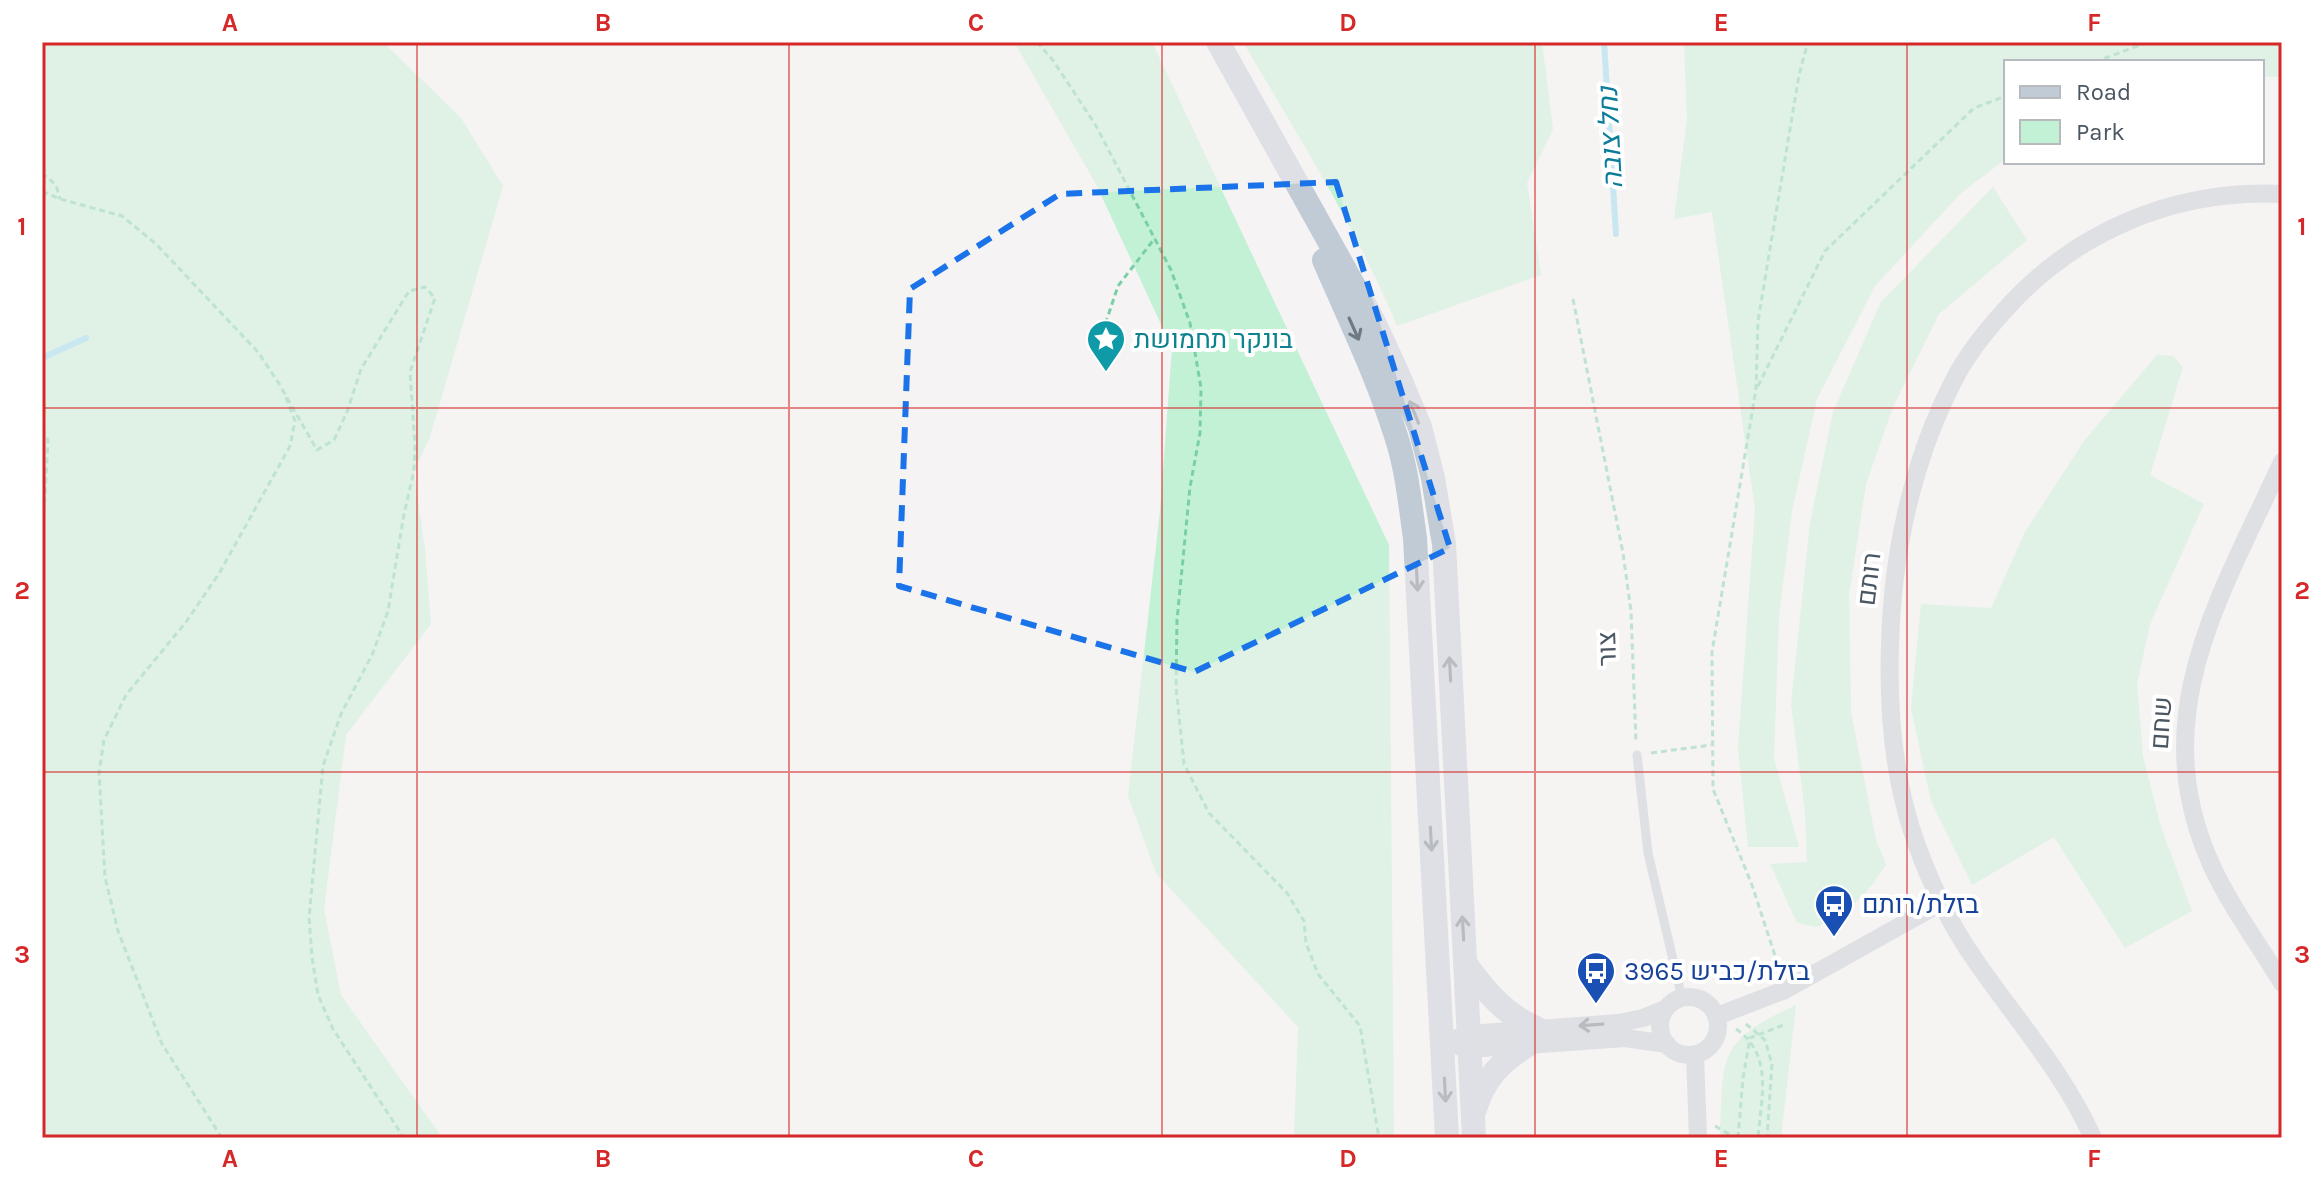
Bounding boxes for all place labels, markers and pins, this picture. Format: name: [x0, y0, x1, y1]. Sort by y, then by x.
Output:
place icon: בונקר תחמושת: [1085, 318, 1127, 373]
place label: בונקר תחמושת: [1134, 324, 1293, 355]
bus stop icon: בזלת/רותם: [1813, 883, 1855, 938]
place label: בזלת/רותם: [1862, 889, 1979, 920]
bus stop icon: בזלת/כביש 3965: [1575, 950, 1617, 1005]
place label: בזלת/כביש 3965: [1624, 956, 1810, 987]

